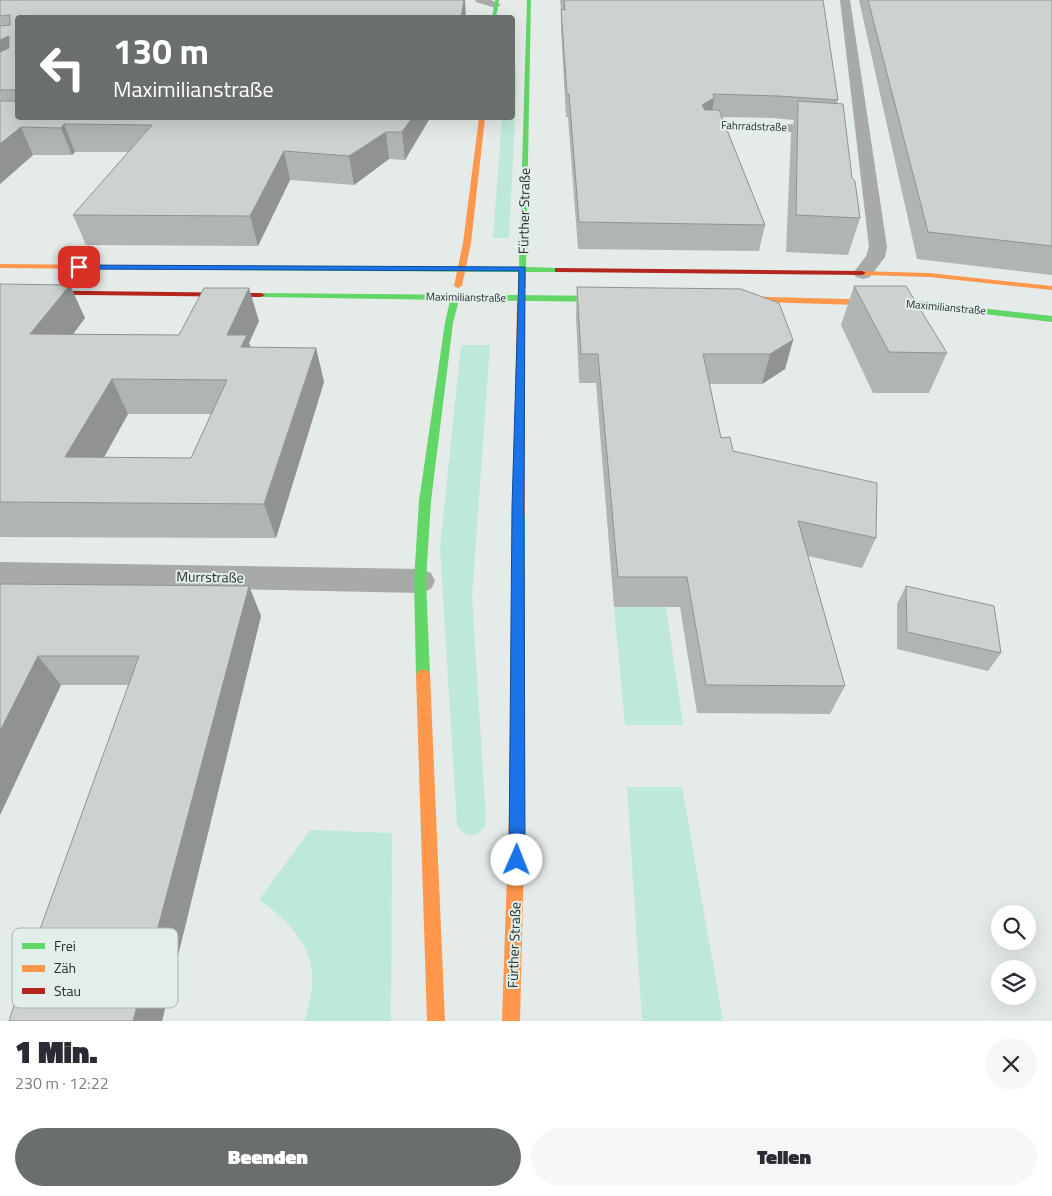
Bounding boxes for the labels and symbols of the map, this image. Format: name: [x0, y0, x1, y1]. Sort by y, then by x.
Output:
street label: Fahrradstraße: [721, 117, 788, 135]
street label: Fürther Straße: [512, 168, 535, 254]
pin: [58, 246, 100, 288]
street label: Maximilianstraße: [426, 288, 507, 306]
street label: Maximilianstraße: [905, 296, 987, 319]
street label: Murrstraße: [176, 565, 244, 588]
position arrow: [490, 833, 542, 885]
street label: Fürther Straße: [502, 902, 525, 988]
legend: [12, 928, 178, 1008]
text: Frei: [54, 935, 76, 956]
text: Zäh: [54, 957, 76, 978]
text: Stau: [54, 980, 81, 1001]

